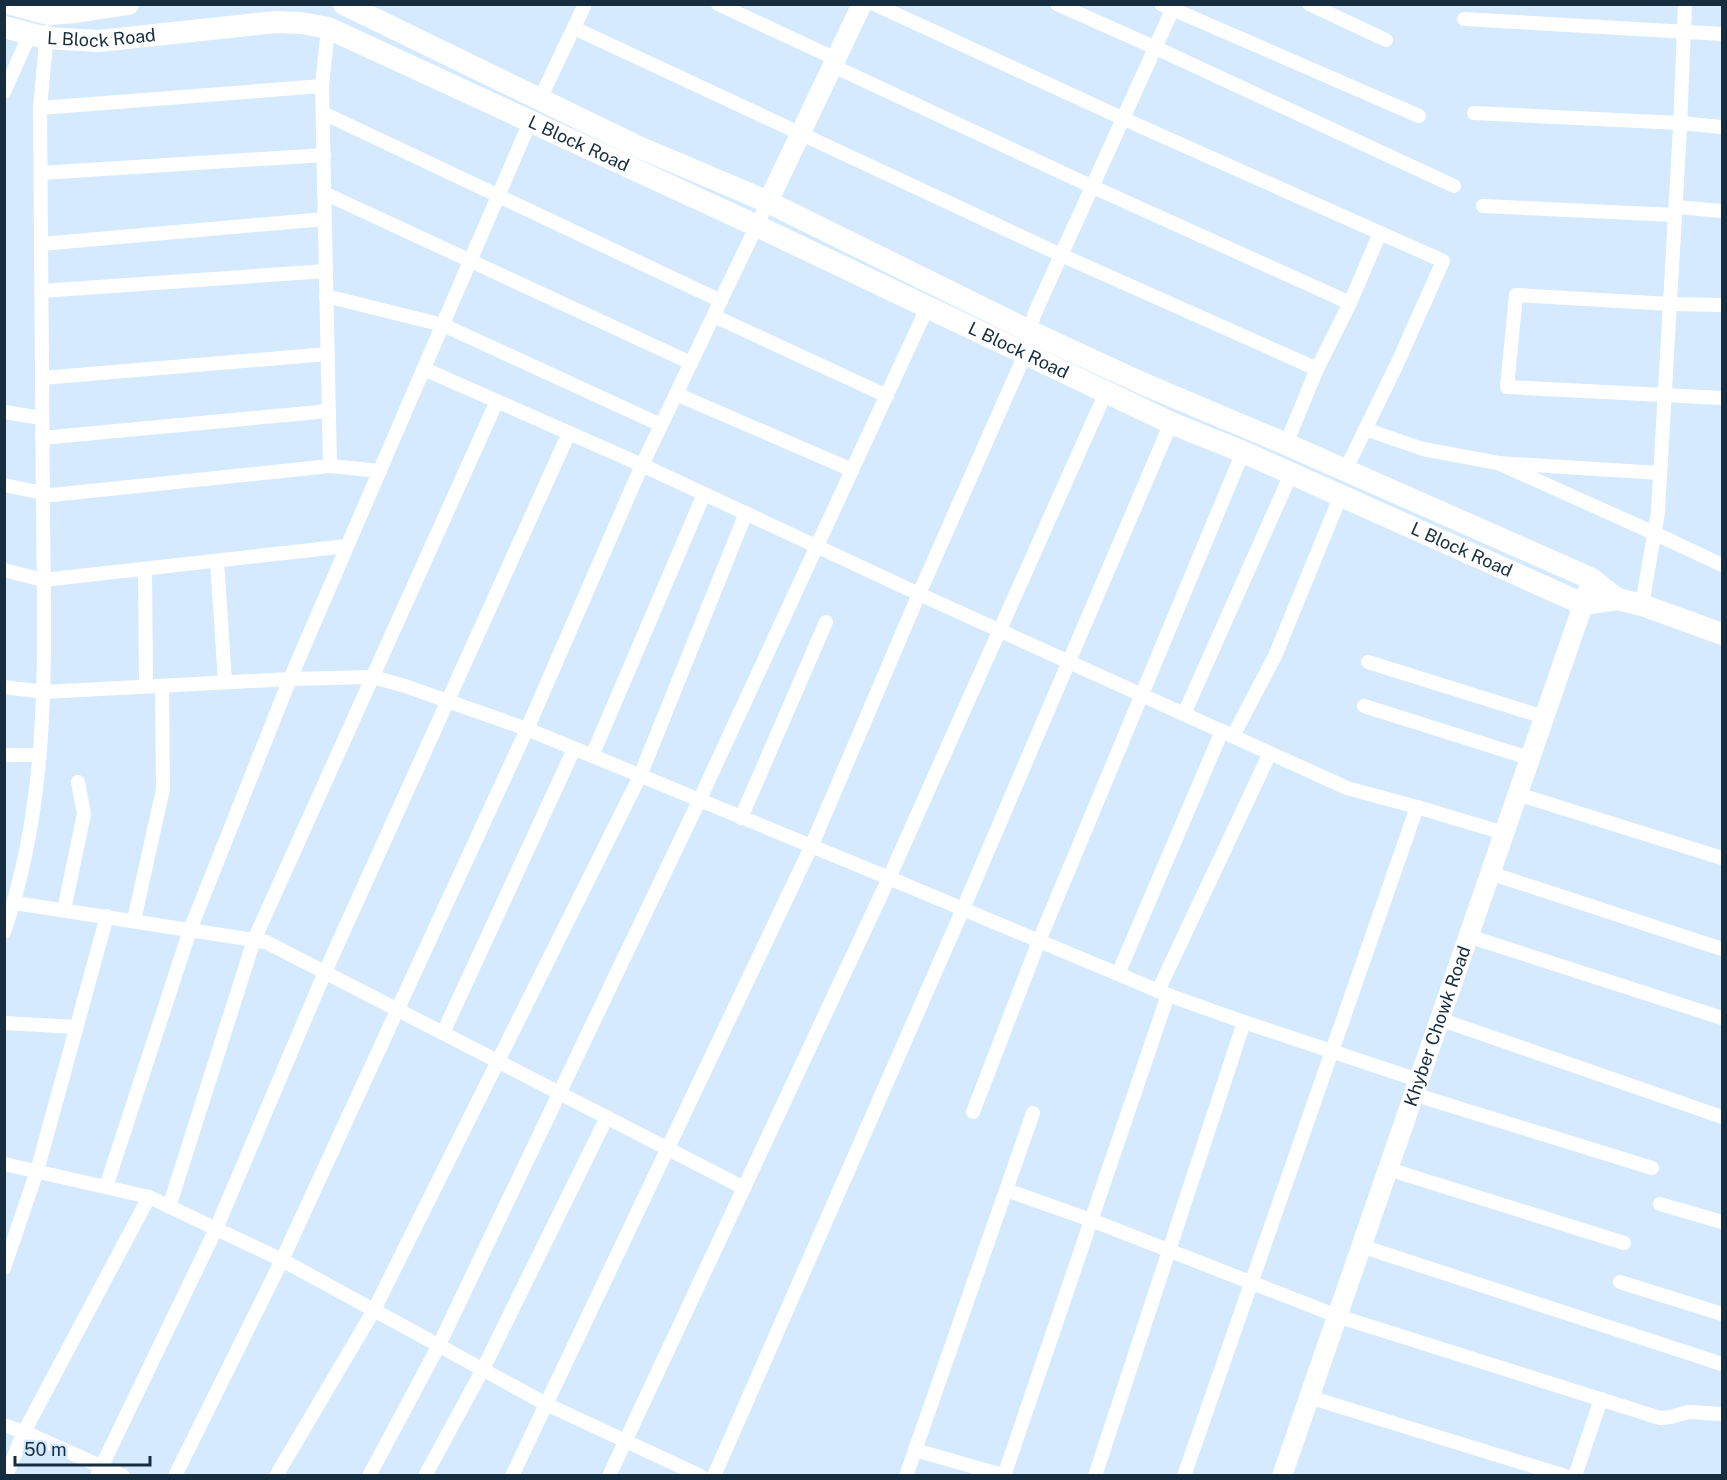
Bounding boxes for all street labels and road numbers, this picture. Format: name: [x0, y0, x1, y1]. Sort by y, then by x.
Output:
street label: L Block Road: [47, 24, 157, 51]
street label: L Block Road: [525, 111, 633, 176]
street label: L Block Road: [965, 317, 1072, 383]
street label: L Block Road: [1408, 517, 1516, 581]
street label: Khyber Chowk Road: [1400, 943, 1474, 1109]

